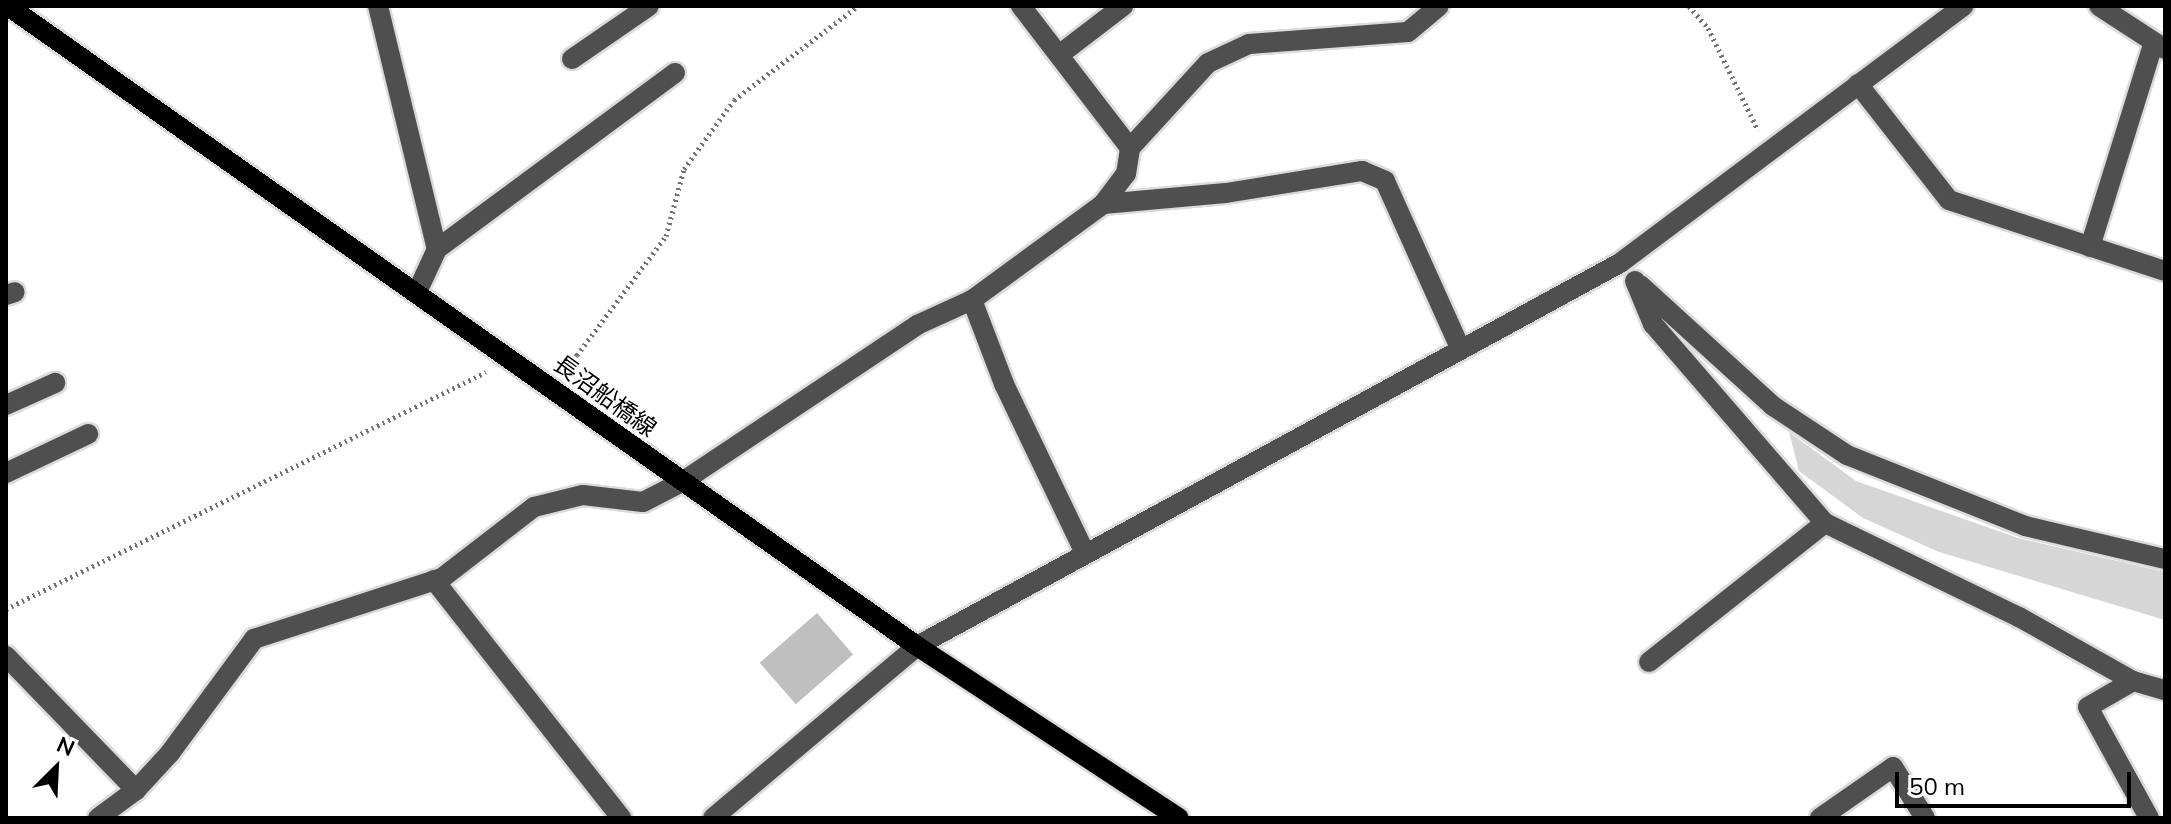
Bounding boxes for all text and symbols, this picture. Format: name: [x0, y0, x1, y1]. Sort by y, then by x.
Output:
street label: 長沼船橋線: [548, 349, 662, 443]
north arrow: [16, 728, 96, 808]
text: N: [52, 730, 79, 762]
scale bar: [1899, 756, 2135, 806]
text: 50 m: [1909, 771, 1965, 801]

